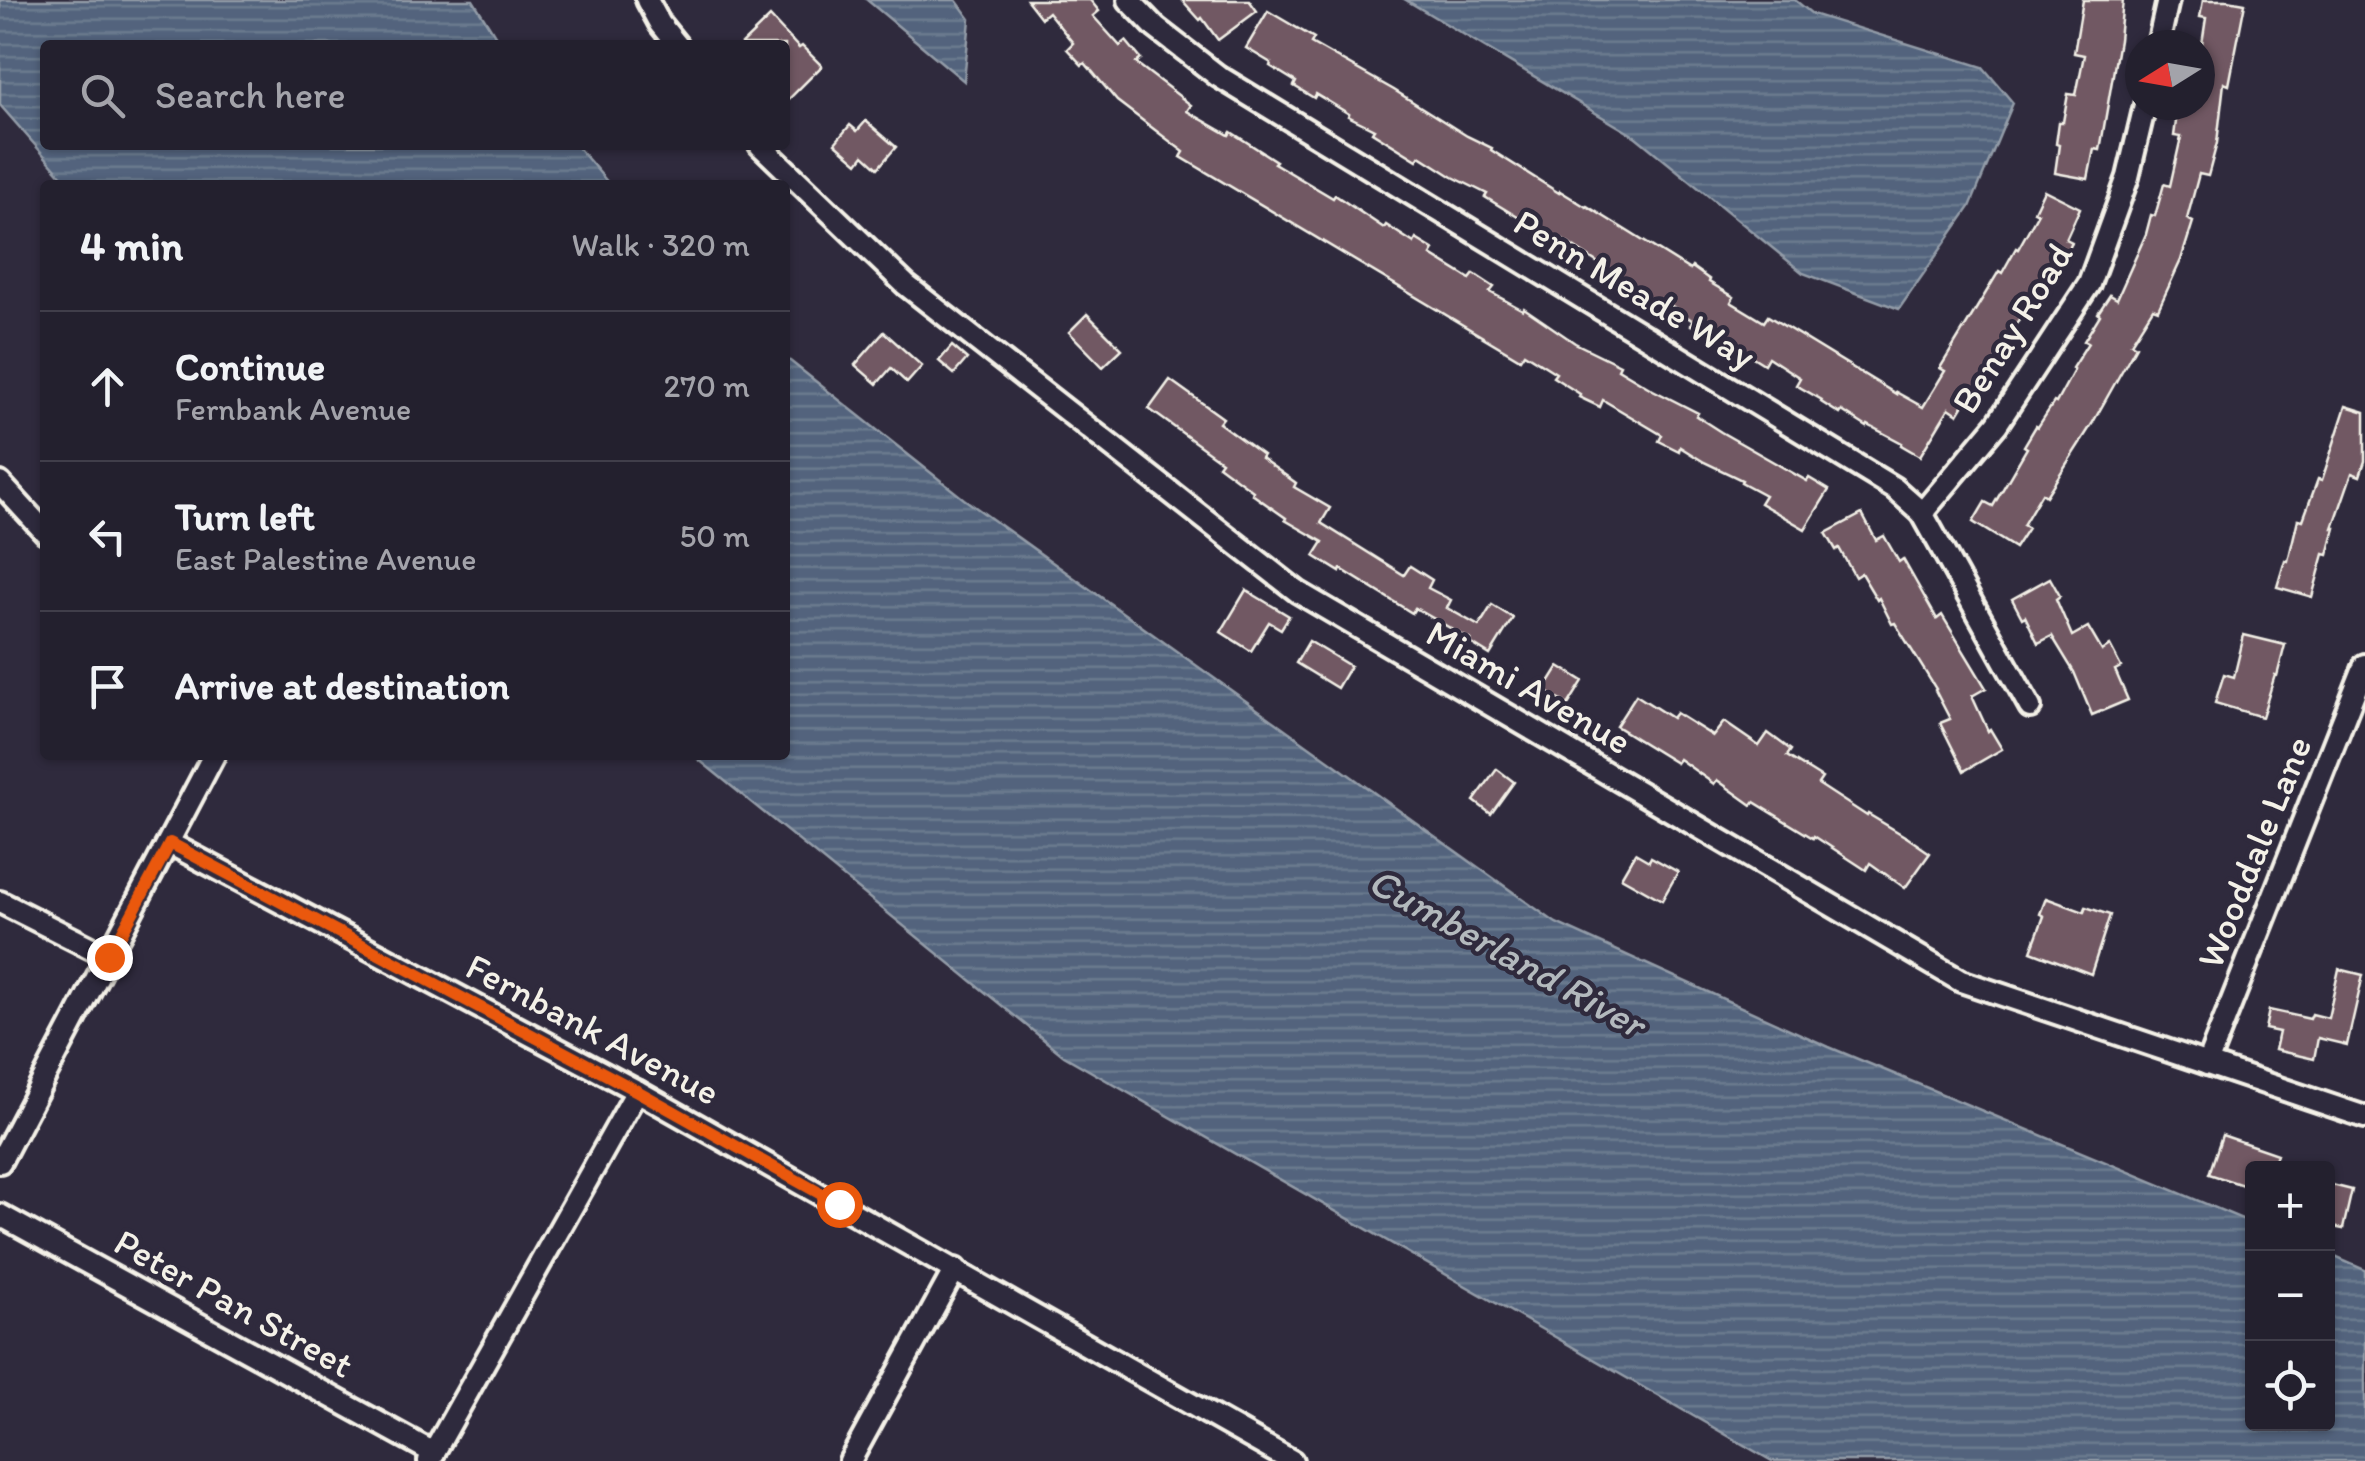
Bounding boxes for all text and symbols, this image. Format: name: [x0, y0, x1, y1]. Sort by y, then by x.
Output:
north arrow: [2125, 30, 2215, 120]
search box: [40, 40, 790, 150]
icon: search: [75, 68, 130, 123]
text: Search here: [155, 72, 346, 118]
street label: Penn Meade Way: [1506, 199, 1764, 379]
text: 4 min: [80, 220, 183, 271]
text: Walk · 320 m: [572, 226, 750, 264]
street label: Benay Road: [1941, 234, 2083, 422]
text: Continue: [175, 344, 325, 390]
icon: ahead: [80, 359, 135, 414]
text: 270 m: [663, 367, 750, 405]
text: Fernbank Avenue: [175, 390, 411, 428]
text: Turn left: [175, 494, 315, 540]
icon: left: [80, 509, 135, 564]
text: 50 m: [679, 517, 750, 555]
text: East Palestine Avenue: [175, 540, 476, 578]
street label: Miami Avenue: [1418, 610, 1640, 764]
icon: arrive: [80, 659, 135, 714]
text: Arrive at destination: [175, 663, 510, 709]
street label: Wooddale Lane: [2187, 729, 2321, 975]
water label: Cumberland River: [1361, 856, 1657, 1050]
route end: [87, 935, 133, 981]
street label: Fernbank Avenue: [458, 943, 728, 1115]
map controls: [2245, 1161, 2335, 1431]
button: +: [2245, 1161, 2335, 1251]
route start: [817, 1182, 863, 1228]
street label: Peter Pan Street: [107, 1218, 361, 1388]
button: −: [2245, 1251, 2335, 1341]
button: locate: [2245, 1341, 2335, 1431]

